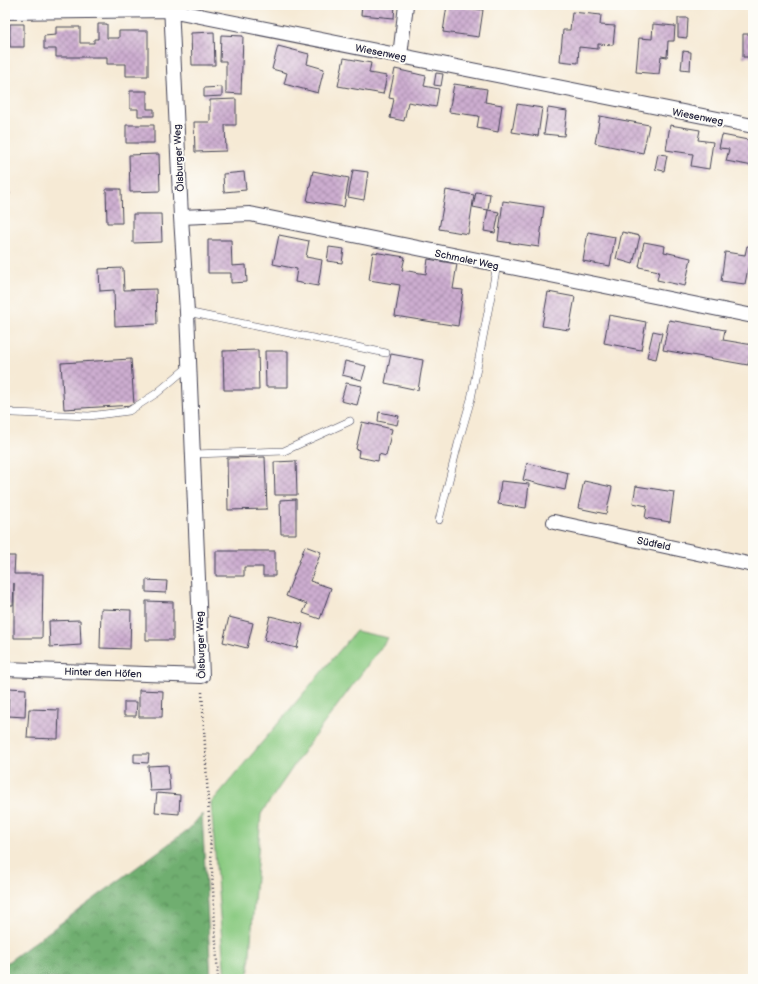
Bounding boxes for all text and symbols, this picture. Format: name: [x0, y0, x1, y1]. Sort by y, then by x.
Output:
street label: Wiesenweg: [354, 42, 408, 64]
street label: Wiesenweg: [671, 106, 725, 128]
street label: Ölsburger Weg: [171, 124, 187, 192]
street label: Schmaler Weg: [434, 247, 500, 273]
street label: Südfeld: [636, 535, 672, 553]
street label: Ölsburger Weg: [194, 611, 208, 679]
street label: Hinter den Höfen: [64, 666, 142, 680]

